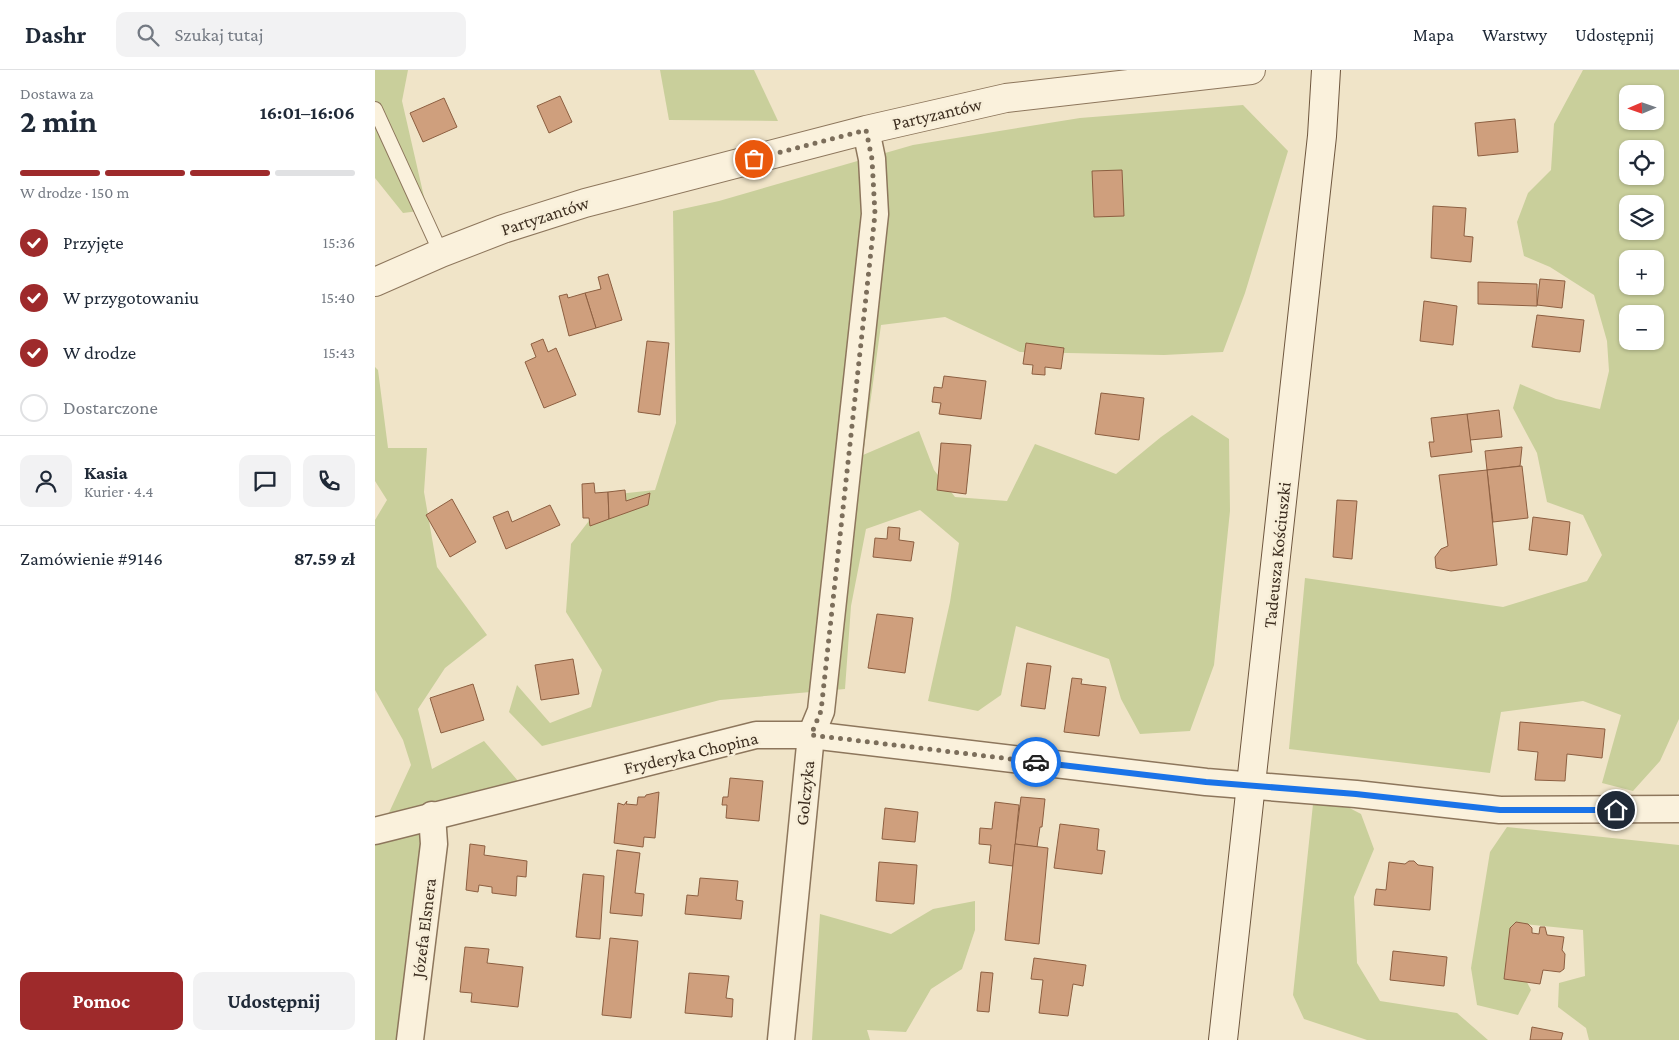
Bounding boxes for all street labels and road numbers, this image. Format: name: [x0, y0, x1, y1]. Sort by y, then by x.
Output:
street label: Partyzantów: [890, 94, 984, 134]
street label: Partyzantów: [499, 192, 592, 240]
street label: Tadeusza Kościuszki: [1259, 481, 1295, 629]
street label: Fryderyka Chopina: [622, 728, 760, 778]
street label: Golczyka: [792, 760, 818, 826]
street label: Józefa Elsnera: [408, 877, 440, 981]

